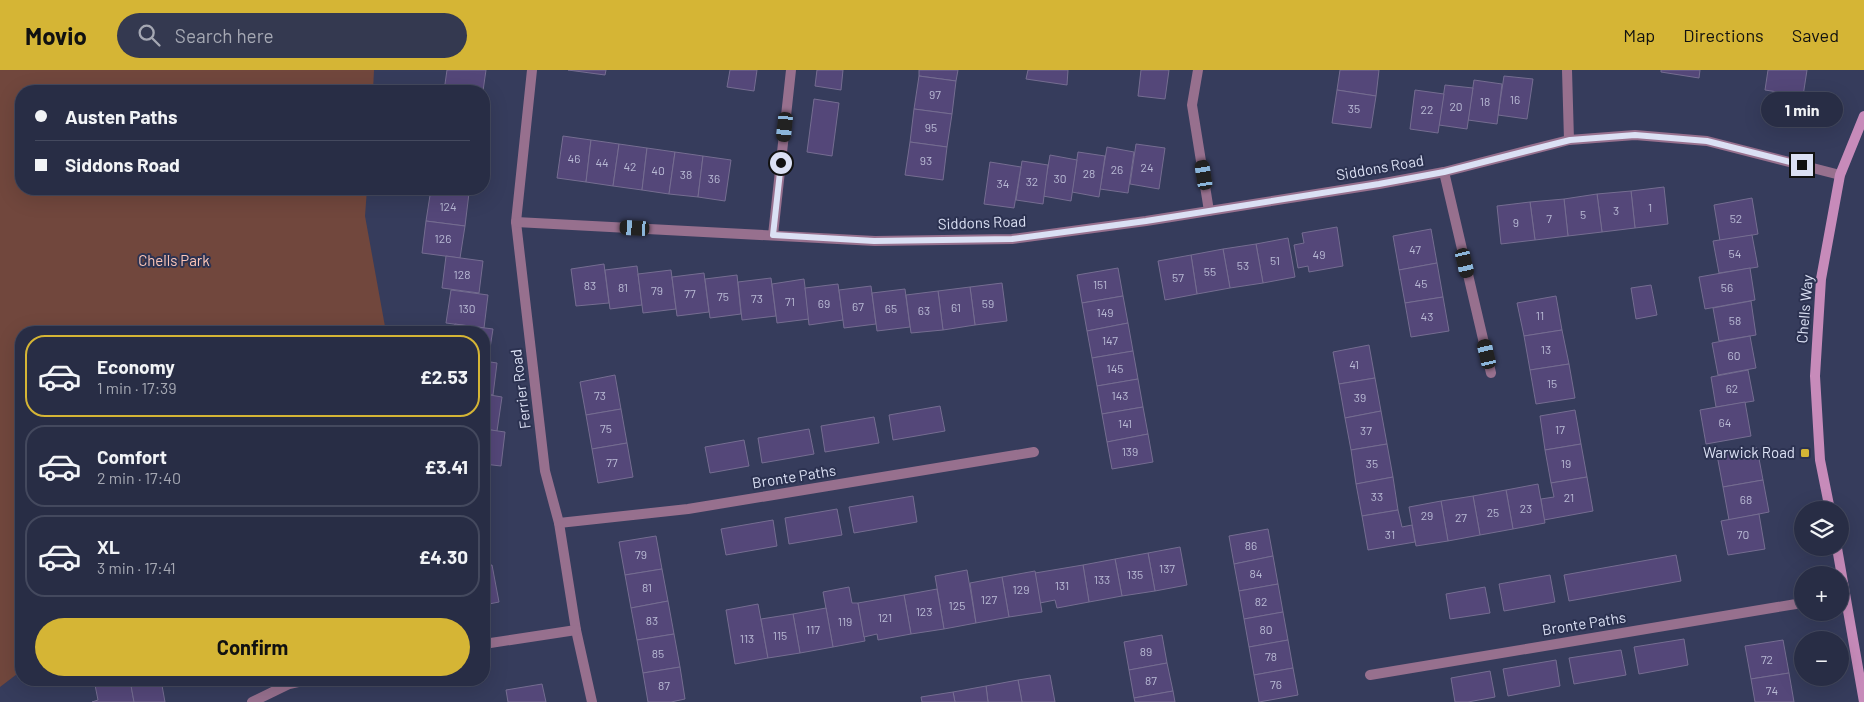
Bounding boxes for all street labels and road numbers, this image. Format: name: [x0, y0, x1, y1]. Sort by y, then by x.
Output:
street label: Siddons Road: [1335, 150, 1425, 184]
street label: Siddons Road: [937, 211, 1027, 233]
street label: Chells Way: [1792, 274, 1816, 344]
street label: Ferrier Road: [506, 348, 534, 430]
street label: Bronte Paths: [751, 461, 837, 492]
street label: Bronte Paths: [1541, 608, 1627, 639]

